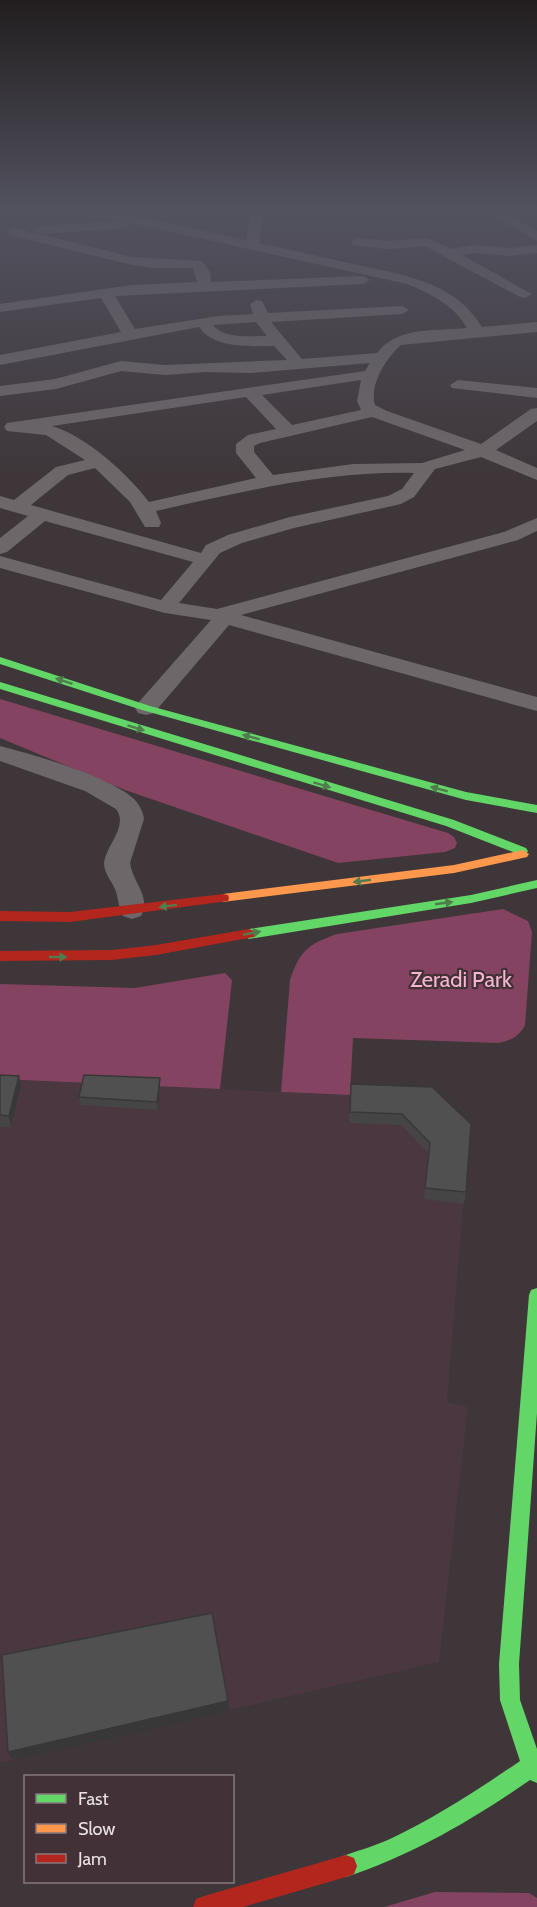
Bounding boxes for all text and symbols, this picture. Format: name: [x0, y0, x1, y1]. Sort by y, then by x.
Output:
one-way arrow: [55, 676, 73, 685]
one-way arrow: [127, 724, 145, 733]
one-way arrow: [242, 731, 260, 741]
one-way arrow: [313, 781, 331, 790]
one-way arrow: [430, 783, 448, 793]
one-way arrow: [352, 877, 371, 886]
one-way arrow: [435, 898, 454, 907]
one-way arrow: [159, 901, 178, 910]
one-way arrow: [242, 928, 261, 937]
one-way arrow: [49, 952, 68, 962]
park label: Zeradi Park: [410, 966, 512, 993]
legend: [24, 1775, 234, 1883]
text: Fast: [78, 1788, 109, 1810]
text: Slow: [78, 1818, 115, 1840]
text: Jam: [77, 1848, 107, 1870]

